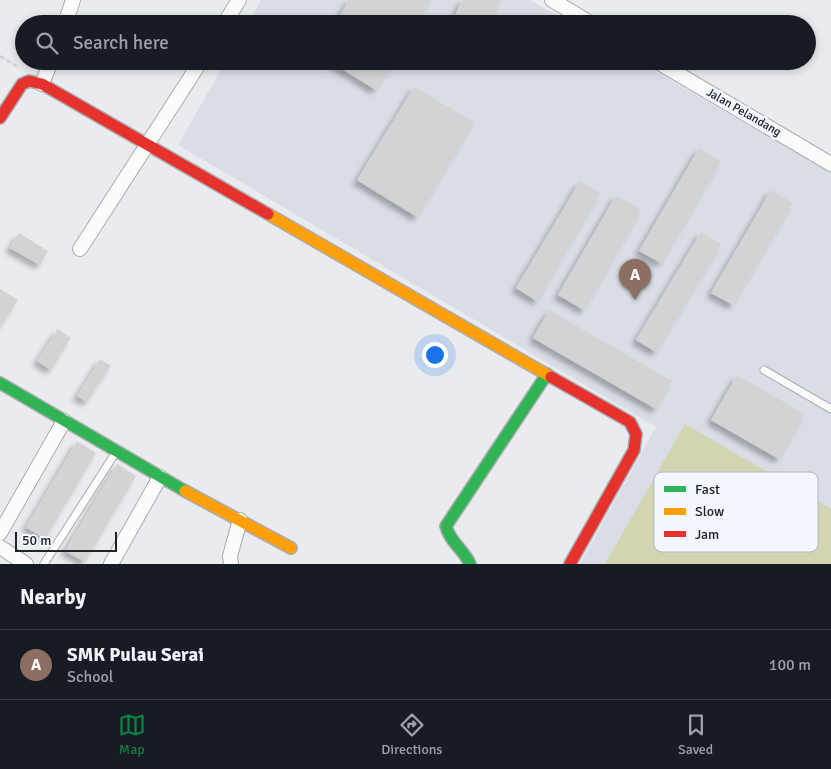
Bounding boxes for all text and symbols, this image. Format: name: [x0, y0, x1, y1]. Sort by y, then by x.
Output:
search box: [15, 15, 816, 70]
icon: search: [33, 29, 61, 57]
text: Search here: [73, 31, 169, 55]
street label: Jalan Pelandang: [704, 85, 784, 140]
pin: A: [619, 259, 651, 300]
your location: [422, 342, 448, 368]
legend: [654, 472, 818, 552]
text: Fast: [695, 481, 720, 498]
text: Slow: [695, 503, 724, 520]
text: Jam: [695, 526, 719, 543]
scale bar: [15, 529, 118, 552]
text: 50 m: [22, 532, 51, 549]
text: Nearby: [20, 584, 86, 610]
text: SMK Pulau Serai: [67, 643, 204, 667]
text: A: [31, 655, 41, 675]
text: 100 m: [769, 655, 811, 675]
text: School: [67, 667, 113, 687]
tab: Map: [118, 711, 146, 758]
tab: Directions: [381, 711, 442, 758]
tab: Saved: [678, 711, 713, 758]

